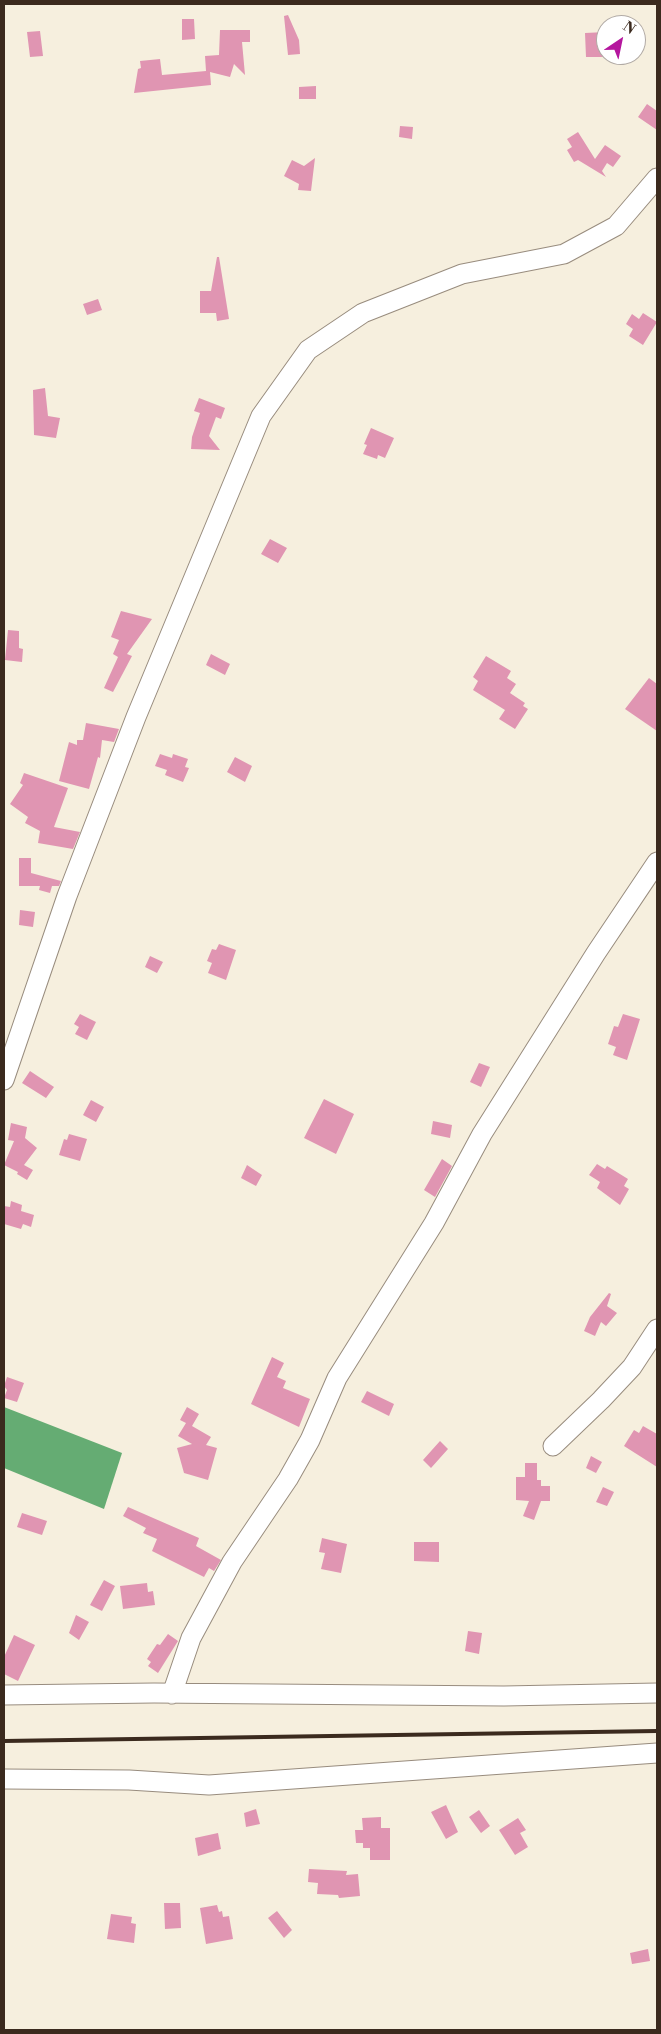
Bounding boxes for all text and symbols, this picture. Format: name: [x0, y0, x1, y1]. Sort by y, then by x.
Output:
north arrow: [596, 15, 646, 65]
text: N: [619, 18, 638, 39]

